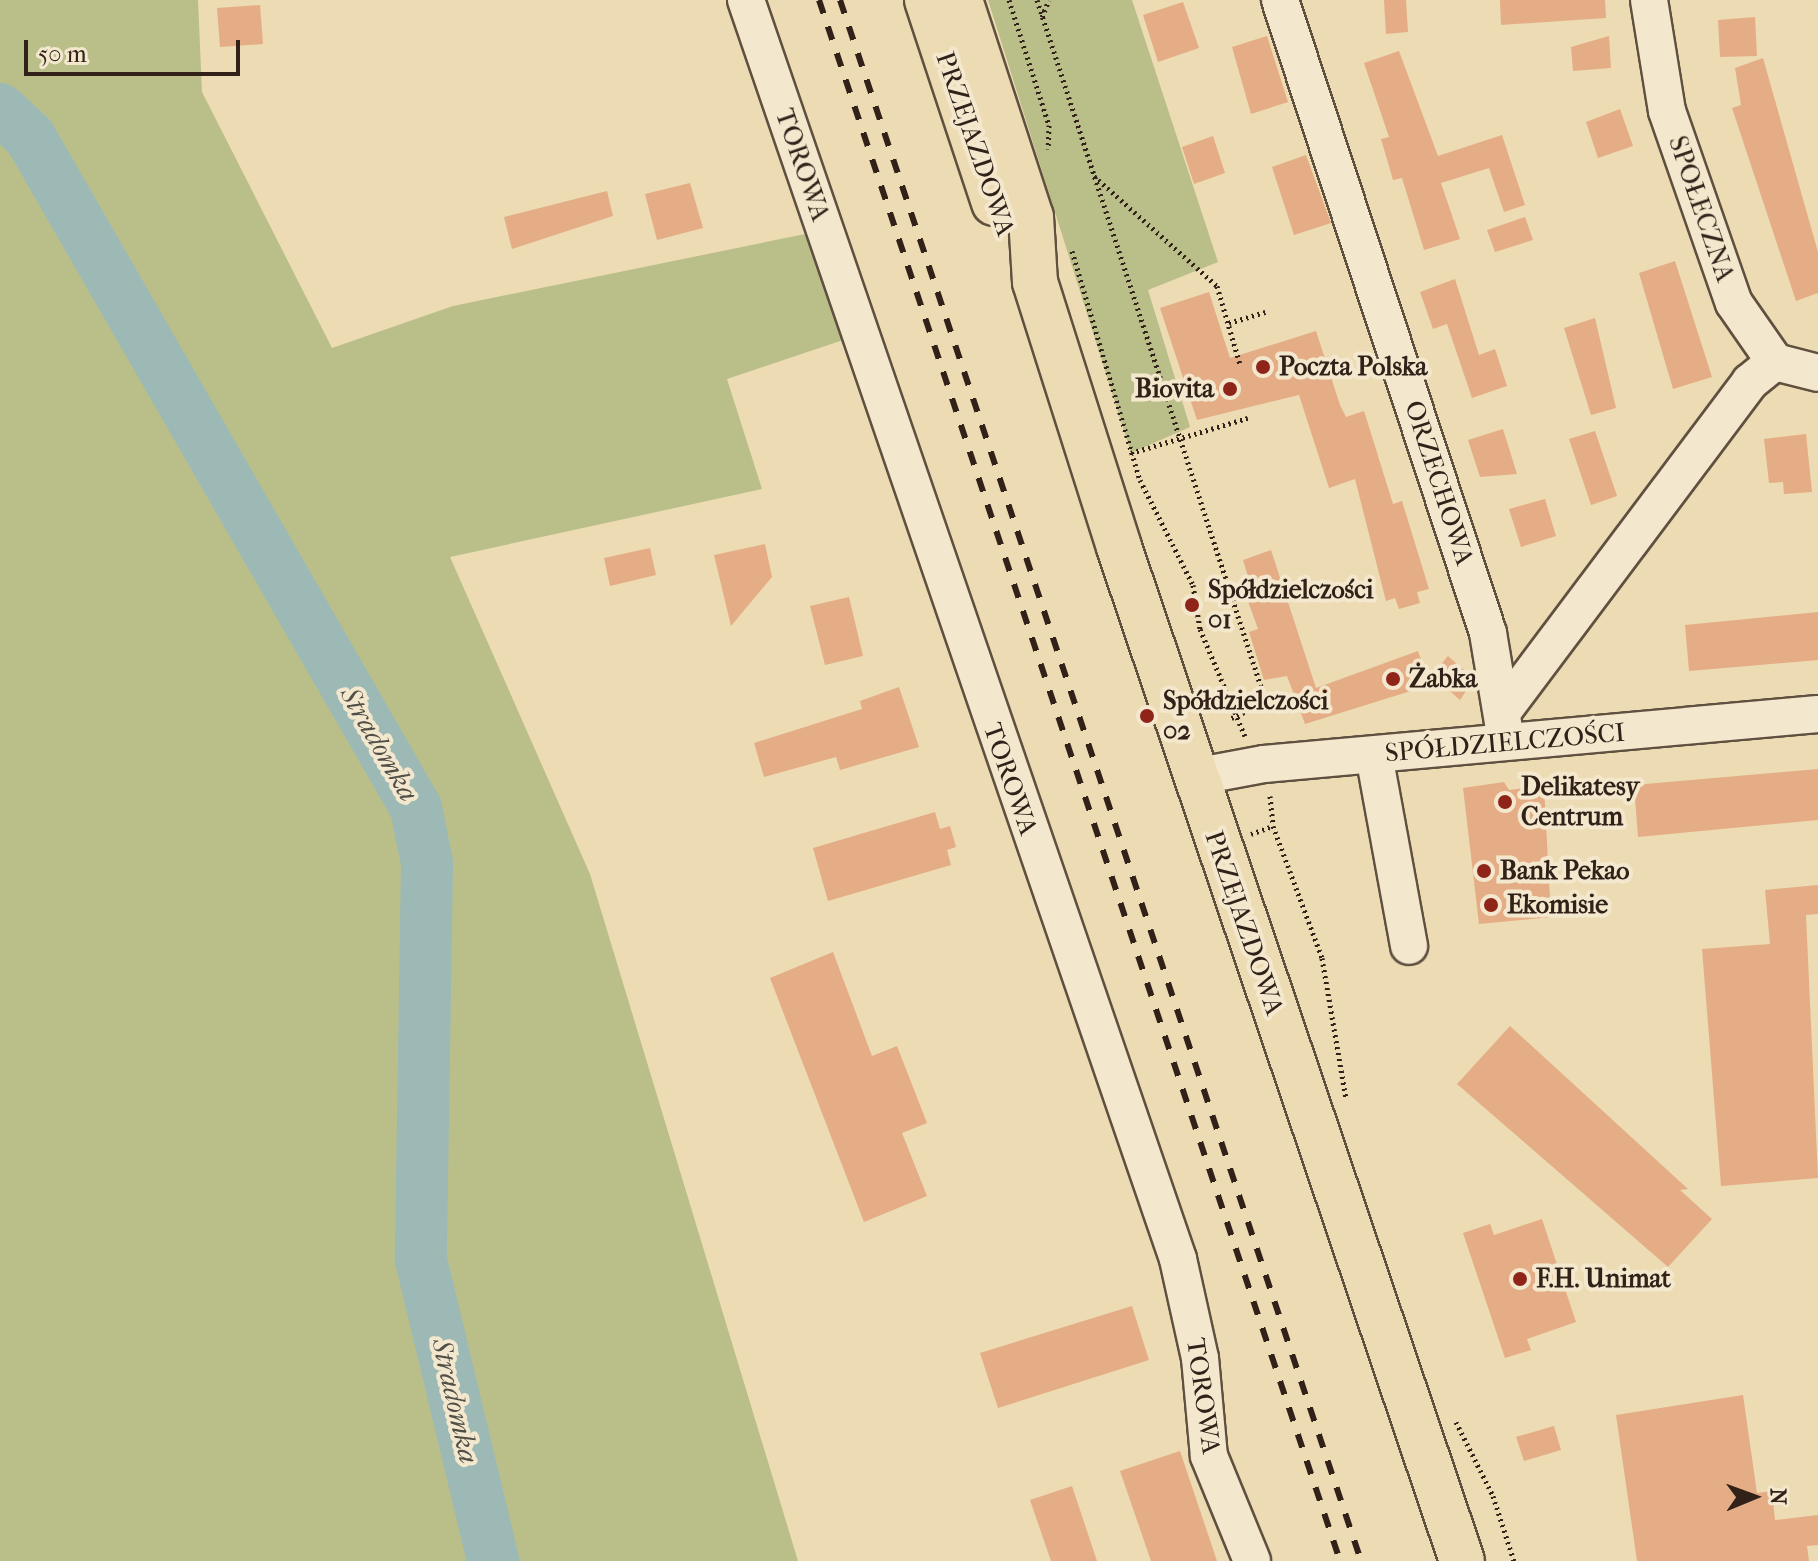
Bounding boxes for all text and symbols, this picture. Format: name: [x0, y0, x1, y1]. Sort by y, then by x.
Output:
scale bar: [28, 24, 244, 74]
text: 50 m: [38, 40, 87, 68]
street label: PRZEJAZDOWA: [929, 48, 1021, 240]
street label: TOROWA: [768, 105, 836, 225]
street label: SPOŁECZNA: [1661, 132, 1741, 286]
place label: Poczta Polska: [1279, 351, 1427, 383]
marker: Poczta Polska: [1254, 358, 1272, 376]
place label: Biovita: [1135, 373, 1214, 405]
marker: Biovita: [1221, 380, 1239, 398]
street label: ORZECHOWA: [1398, 397, 1480, 569]
place label: Spółdzielczości 01: [1208, 574, 1373, 636]
marker: Spółdzielczości 01: [1183, 596, 1201, 614]
place label: Żabka: [1409, 663, 1477, 695]
marker: Żabka: [1384, 670, 1402, 688]
water label: Stradomka: [333, 681, 425, 807]
place label: Spółdzielczości 02: [1163, 685, 1328, 746]
marker: Spółdzielczości 02: [1138, 707, 1156, 725]
street label: SPÓŁDZIELCZOŚCI: [1384, 717, 1626, 769]
street label: TOROWA: [976, 719, 1044, 839]
place label: Delikatesy Centrum: [1521, 771, 1639, 832]
marker: Delikatesy Centrum: [1496, 793, 1514, 811]
street label: PRZEJAZDOWA: [1198, 827, 1290, 1019]
place label: Bank Pekao: [1500, 855, 1629, 887]
marker: Bank Pekao: [1475, 862, 1493, 880]
place label: Ekomisie: [1507, 889, 1608, 921]
marker: Ekomisie: [1482, 896, 1500, 914]
place label: F.H. Unimat: [1536, 1263, 1671, 1295]
marker: F.H. Unimat: [1511, 1270, 1529, 1288]
water label: Stradomka: [424, 1335, 486, 1467]
street label: TOROWA: [1179, 1336, 1227, 1456]
north arrow: [1714, 1457, 1794, 1537]
text: N: [1765, 1488, 1791, 1505]

